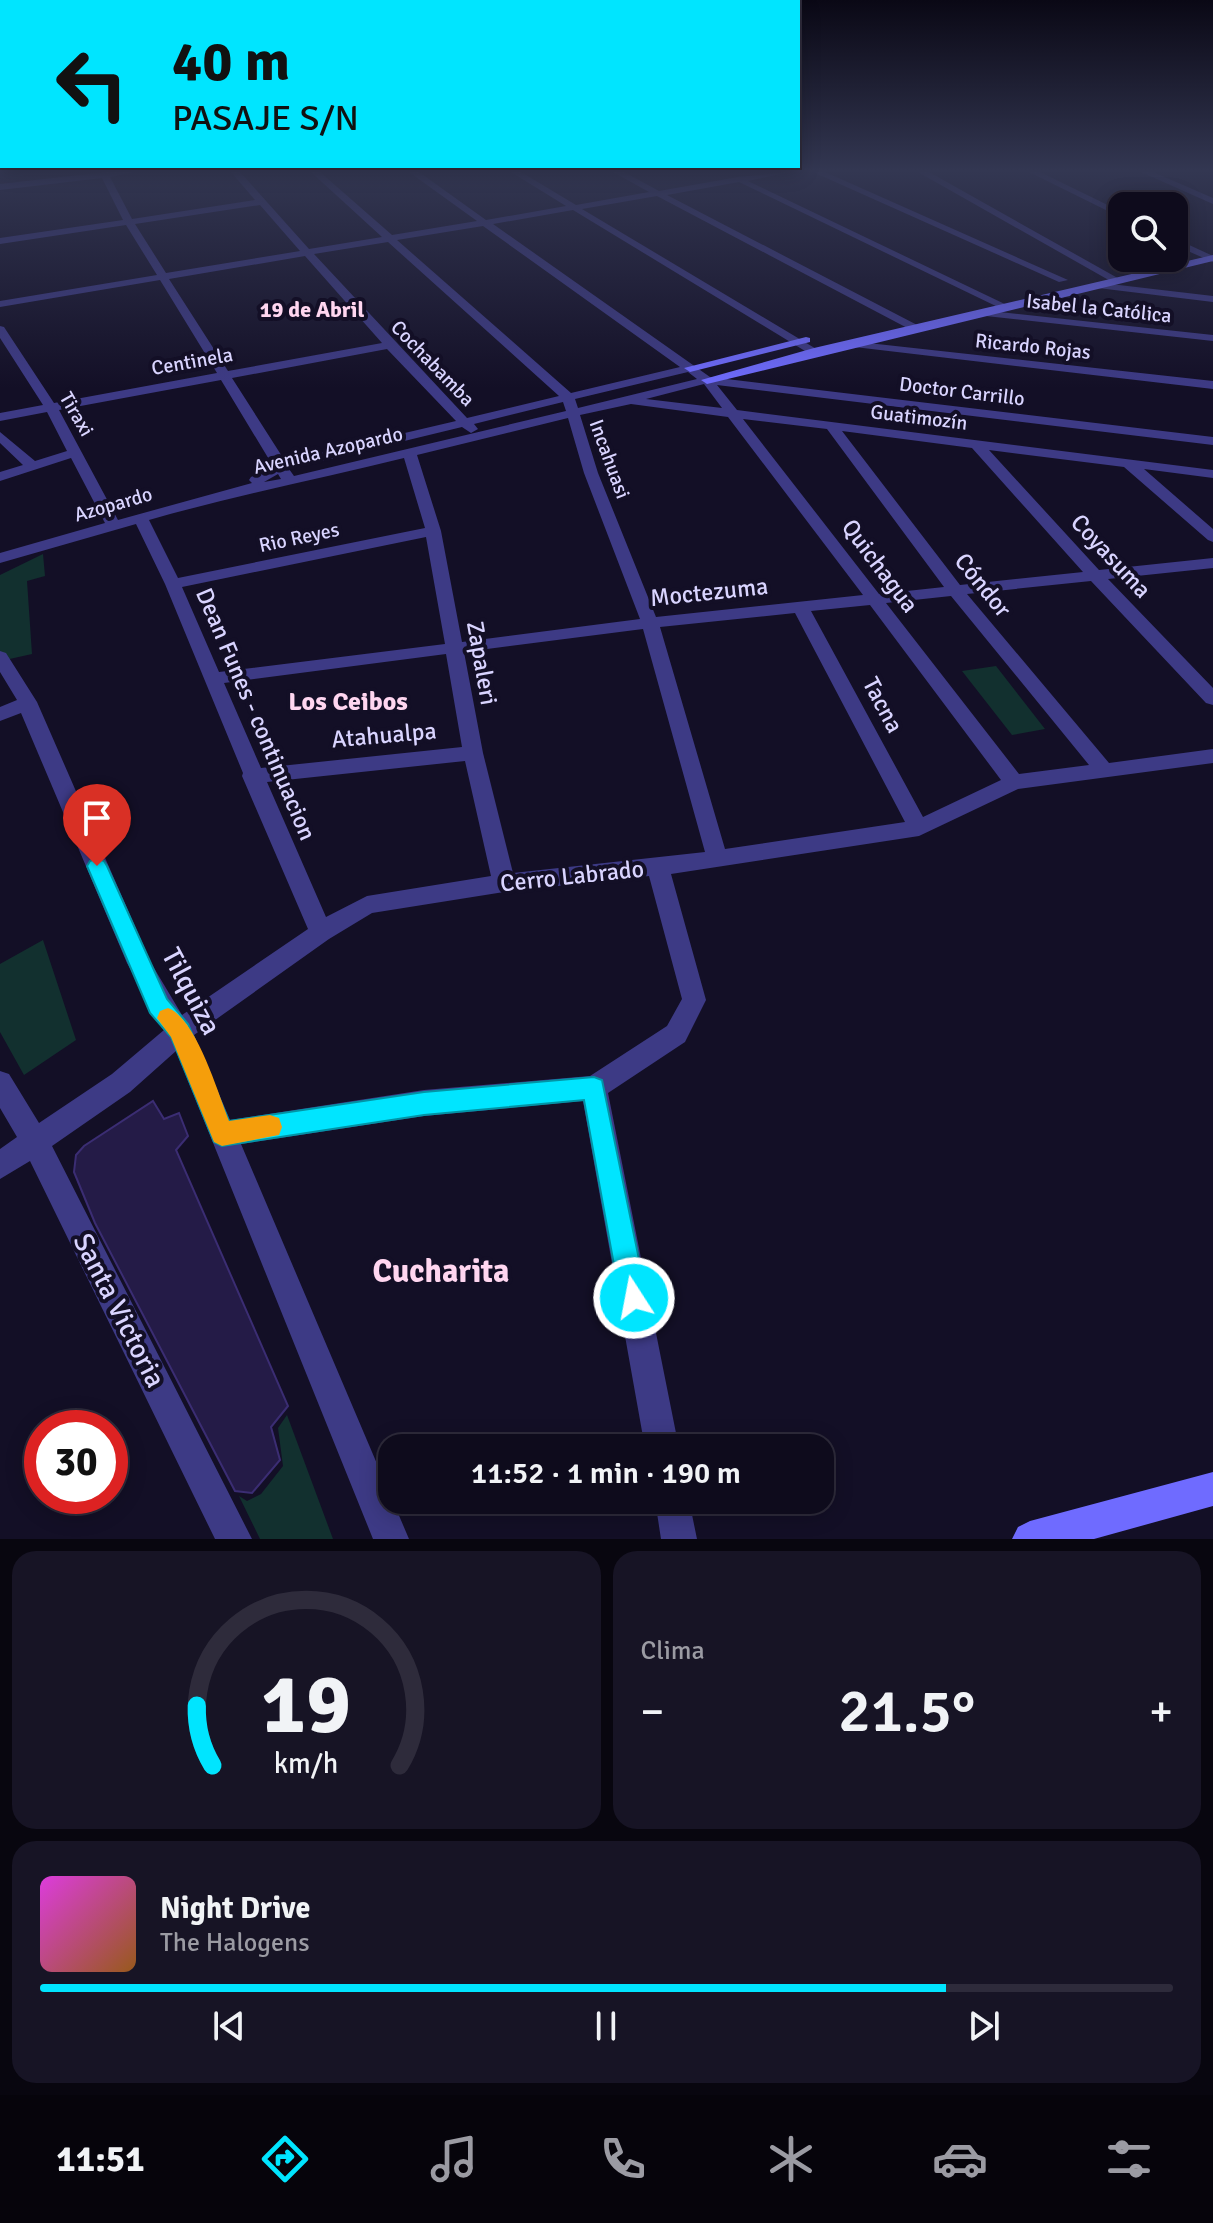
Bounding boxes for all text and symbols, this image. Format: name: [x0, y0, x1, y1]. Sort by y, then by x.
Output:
text: 40 m: [172, 27, 290, 96]
icon: left: [40, 32, 144, 136]
text: PASAJE S/N: [172, 96, 359, 141]
map controls: [1108, 192, 1188, 272]
button: search: [1108, 192, 1188, 272]
street label: Isabel la Católica: [1025, 288, 1173, 329]
district label: 19 de Abril: [260, 296, 364, 323]
street label: Cochabamba: [385, 315, 480, 412]
street label: Ricardo Rojas: [974, 328, 1092, 365]
street label: Centinela: [149, 342, 235, 381]
street label: Doctor Carrillo: [898, 371, 1026, 412]
street label: Tiraxi: [54, 388, 99, 441]
street label: Guatimozín: [869, 399, 969, 436]
street label: Incahuasi: [584, 416, 635, 502]
street label: Avenida Azopardo: [251, 421, 405, 480]
street label: Azopardo: [71, 481, 155, 528]
street label: Coyasuma: [1064, 508, 1158, 604]
street label: Quichagua: [835, 513, 925, 619]
street label: Rio Reyes: [257, 517, 342, 558]
street label: Cóndor: [948, 547, 1018, 623]
street label: Moctezuma: [648, 571, 770, 613]
street label: Dean Funes - continuacion: [189, 583, 323, 845]
street label: Zapaleri: [460, 619, 504, 707]
street label: Tacna: [856, 672, 910, 738]
district label: Los Ceibos: [288, 686, 408, 718]
street label: Atahualpa: [330, 715, 438, 755]
pin: [63, 784, 131, 866]
icon: arrive: [75, 796, 119, 840]
street label: Cerro Labrado: [499, 854, 645, 898]
street label: Tilquiza: [154, 942, 228, 1041]
street label: Santa Victoria: [66, 1228, 173, 1393]
district label: Cucharita: [373, 1252, 509, 1291]
position arrow: [592, 1256, 676, 1340]
speed limit sign: 30: [24, 1410, 128, 1514]
text: 11:52 · 1 min · 190 m: [471, 1455, 741, 1492]
text: Clima: [641, 1635, 705, 1667]
text: 19: [261, 1654, 351, 1756]
text: 21.5°: [838, 1675, 975, 1749]
text: −: [641, 1685, 664, 1739]
text: +: [1149, 1685, 1173, 1739]
text: km/h: [274, 1746, 339, 1781]
text: Night Drive: [160, 1890, 310, 1927]
text: The Halogens: [160, 1927, 310, 1959]
icon: previous: [207, 2004, 251, 2048]
icon: pause: [584, 2004, 628, 2048]
icon: next: [962, 2004, 1006, 2048]
icon: directions: [257, 2131, 313, 2187]
icon: music: [426, 2131, 482, 2187]
icon: phone: [595, 2131, 651, 2187]
icon: climate: [763, 2131, 819, 2187]
icon: car: [932, 2131, 988, 2187]
icon: filters: [1101, 2131, 1157, 2187]
text: 11:51: [56, 2137, 145, 2182]

